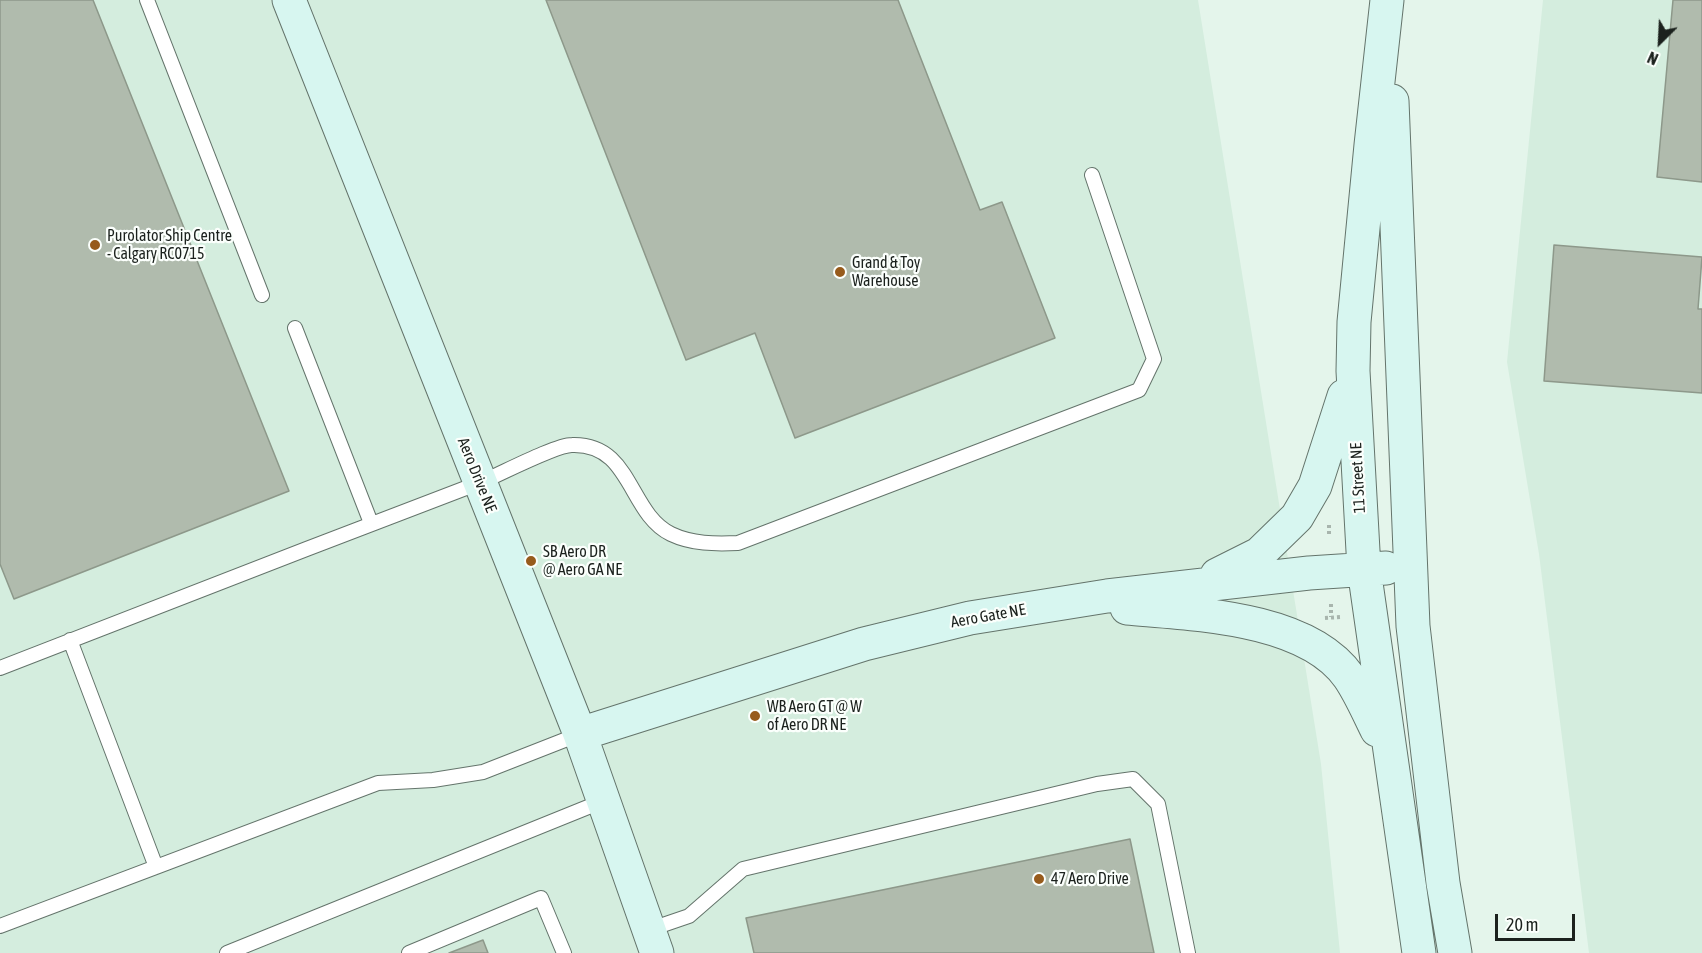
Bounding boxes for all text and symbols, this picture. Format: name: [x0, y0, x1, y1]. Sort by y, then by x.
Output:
north arrow: [1630, 12, 1690, 72]
text: N: [1645, 48, 1661, 69]
place label: Purolator Ship Centre - Calgary RC0715: [107, 226, 232, 264]
marker: Purolator Ship Centre - Calgary RC0715: [88, 238, 102, 252]
place label: Grand & Toy Warehouse: [852, 253, 920, 291]
marker: Grand & Toy Warehouse: [833, 265, 847, 279]
street label: Aero Drive NE: [453, 435, 501, 515]
street label: 11 Street NE: [1347, 442, 1369, 514]
place label: SB Aero DR @ Aero GA NE: [543, 542, 622, 580]
marker: SB Aero DR @ Aero GA NE: [524, 554, 538, 568]
street label: Aero Gate NE: [949, 600, 1027, 632]
place label: WB Aero GT @ W of Aero DR NE: [767, 697, 862, 735]
marker: WB Aero GT @ W of Aero DR NE: [748, 709, 762, 723]
place label: 47 Aero Drive: [1051, 869, 1129, 889]
marker: 47 Aero Drive: [1032, 872, 1046, 886]
scale bar: [1498, 902, 1578, 940]
text: 20 m: [1506, 914, 1538, 935]

